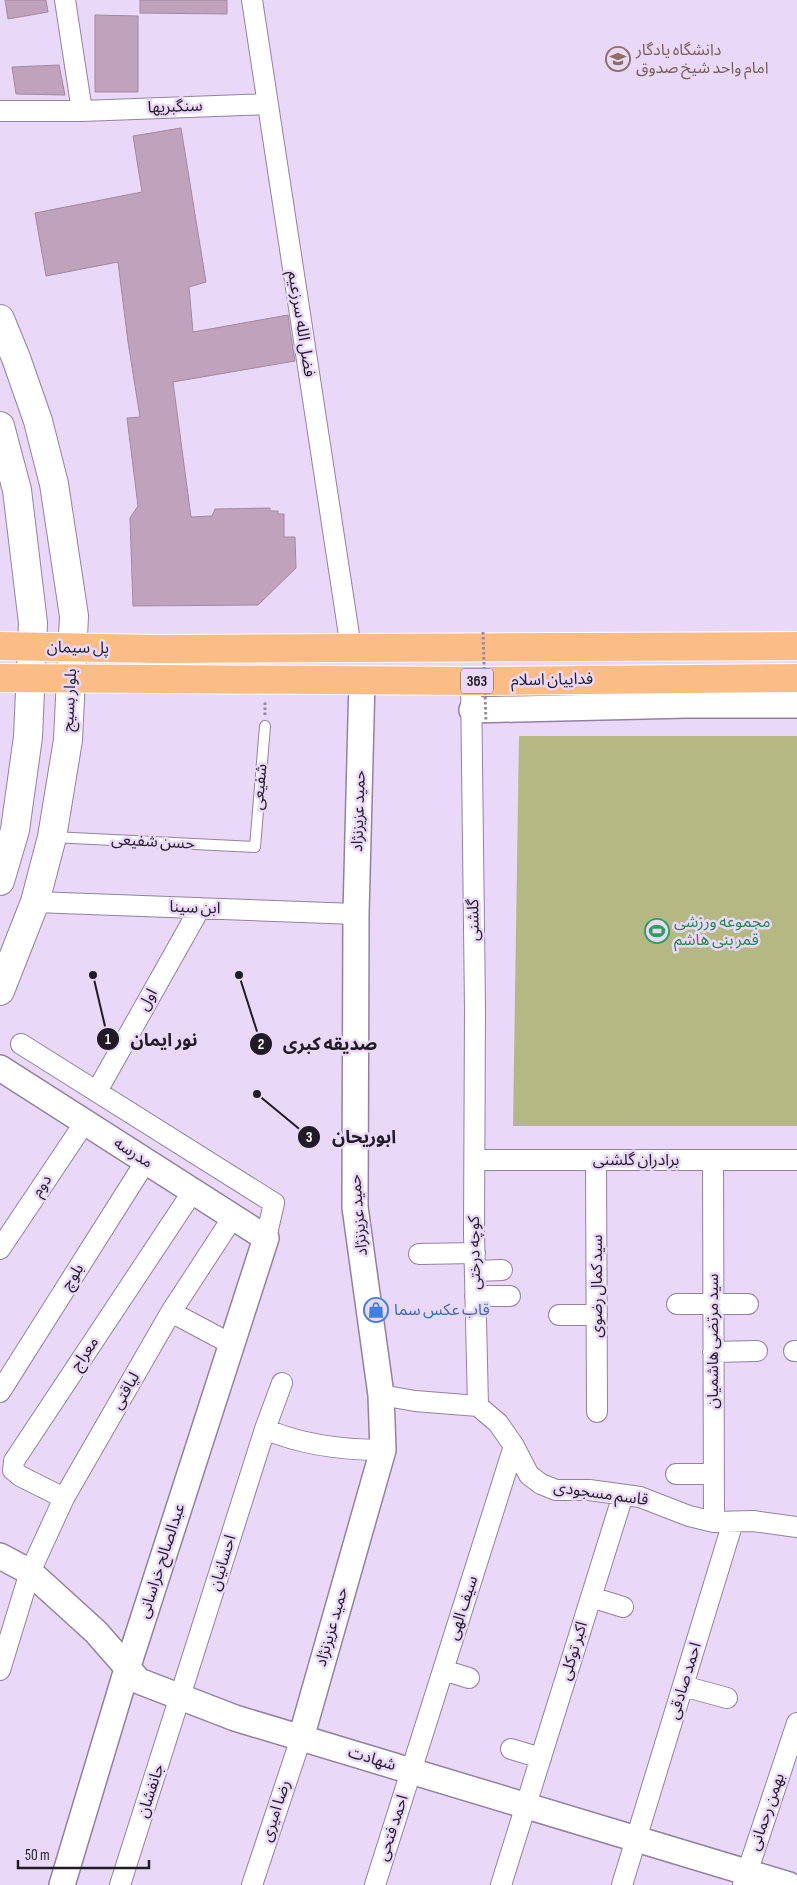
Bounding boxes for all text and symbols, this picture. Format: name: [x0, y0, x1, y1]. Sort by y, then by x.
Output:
place label: دانشگاه یادگار امام واحد شیخ صدوق: [635, 41, 769, 80]
school or university icon: دانشگاه یادگار امام واحد شیخ صدوق: [605, 46, 631, 72]
street label: سنگبریها: [147, 97, 203, 117]
street label: فضل الله سرزعیم: [281, 270, 319, 379]
street label: پل سیمان: [47, 638, 109, 658]
street label: بلوار بسیج: [59, 668, 83, 732]
road number: 363: [461, 668, 493, 694]
street label: فداییان اسلام: [511, 670, 593, 692]
street label: شفیعی: [249, 763, 271, 811]
street label: حمید عزیزنژاد: [348, 770, 370, 852]
street label: حسن شفیعی: [111, 830, 195, 854]
street label: ابن سینا: [169, 898, 221, 918]
street label: گلشنی: [464, 898, 484, 941]
place label: مجموعه ورزشی قمر بنی هاشم: [674, 913, 771, 952]
sports icon: مجموعه ورزشی قمر بنی هاشم: [644, 918, 670, 944]
street label: اول: [134, 986, 162, 1014]
callout: نور ایمان: [95, 1023, 207, 1056]
callout: صدیقه کبری: [248, 1027, 388, 1060]
text: 1: [105, 1030, 111, 1049]
text: نور ایمان: [131, 1030, 197, 1051]
text: صدیقه کبری: [283, 1034, 377, 1055]
text: 2: [258, 1035, 264, 1054]
callout: ابوریحان: [297, 1120, 406, 1153]
text: ابوریحان: [332, 1127, 396, 1148]
text: 3: [306, 1128, 313, 1147]
street label: مدرسه: [110, 1133, 156, 1173]
street label: برادران گلشنی: [593, 1151, 679, 1170]
street label: دوم: [28, 1171, 58, 1202]
street label: حمید عزیزنژاد: [346, 1173, 372, 1257]
street label: کوچه درختی: [465, 1215, 485, 1290]
street label: سید کمال رضوی: [588, 1234, 607, 1338]
street label: بلوچ: [58, 1260, 90, 1295]
street label: سید مرتضی هاشمیان: [704, 1273, 723, 1409]
shop icon: قاب عکس سما: [363, 1297, 389, 1323]
place label: قاب عکس سما: [394, 1301, 490, 1320]
street label: معراج: [67, 1333, 105, 1376]
street label: لیاقتی: [108, 1369, 144, 1413]
street label: قاسم مسجودی: [552, 1478, 650, 1512]
street label: عبدالصالح خراسانی: [135, 1501, 191, 1621]
street label: احسانیان: [206, 1533, 240, 1593]
street label: سیف الهی: [444, 1573, 482, 1643]
street label: حمید عزیزنژاد: [312, 1585, 352, 1669]
street label: اکبر توکلی: [556, 1619, 592, 1683]
street label: احمد صادقی: [664, 1640, 706, 1722]
street label: شهادت: [346, 1743, 398, 1775]
street label: جانفشان: [133, 1762, 169, 1820]
street label: بهمن رحمانی: [745, 1771, 789, 1853]
street label: رضا امیری: [257, 1778, 295, 1844]
street label: احمد فتحی: [373, 1792, 413, 1864]
scale bar: [18, 1838, 149, 1870]
text: 50 m: [25, 1846, 50, 1865]

